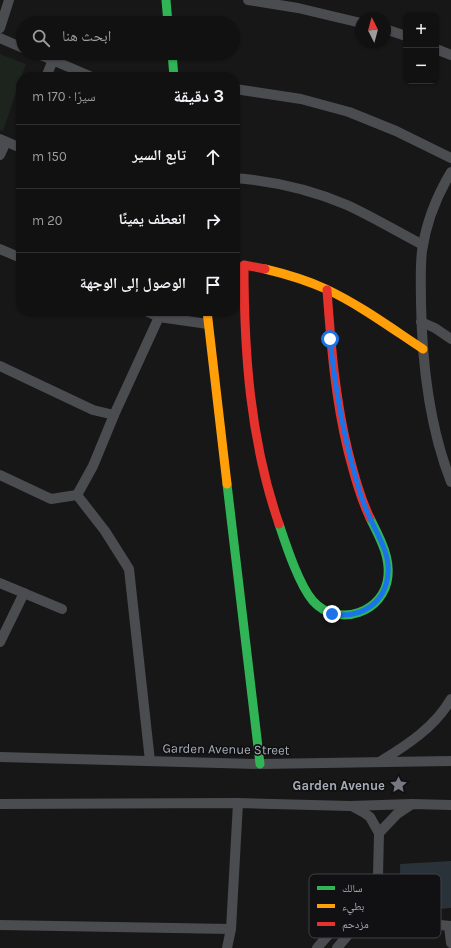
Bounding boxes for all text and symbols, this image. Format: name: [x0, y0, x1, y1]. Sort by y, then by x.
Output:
north arrow: [355, 12, 391, 48]
map controls: [403, 12, 439, 84]
button: +: [403, 12, 439, 48]
search box: [16, 16, 240, 60]
icon: search: [30, 27, 52, 49]
text: ابحث هنا: [62, 27, 111, 45]
button: −: [403, 48, 439, 84]
text: 3 دقيقة: [173, 86, 224, 106]
text: سيرًا · 170 m: [32, 89, 95, 104]
text: تابع السير: [132, 146, 186, 164]
icon: ahead: [202, 146, 224, 168]
text: 150 m: [32, 149, 67, 164]
text: انعطف يمينًا: [119, 210, 186, 228]
icon: right: [202, 210, 224, 232]
text: 20 m: [32, 213, 63, 228]
text: الوصول إلى الوجهة: [80, 274, 186, 292]
icon: arrive: [202, 274, 224, 296]
route start: [321, 330, 339, 348]
route end: [323, 605, 341, 623]
street label: Garden Avenue Street: [162, 740, 290, 758]
place icon: Garden Avenue: [388, 775, 408, 795]
place label: Garden Avenue: [293, 778, 385, 793]
legend: [309, 874, 441, 938]
text: سالك: [342, 882, 362, 895]
text: بطيء: [342, 900, 364, 915]
text: مزدحم: [342, 918, 369, 932]

